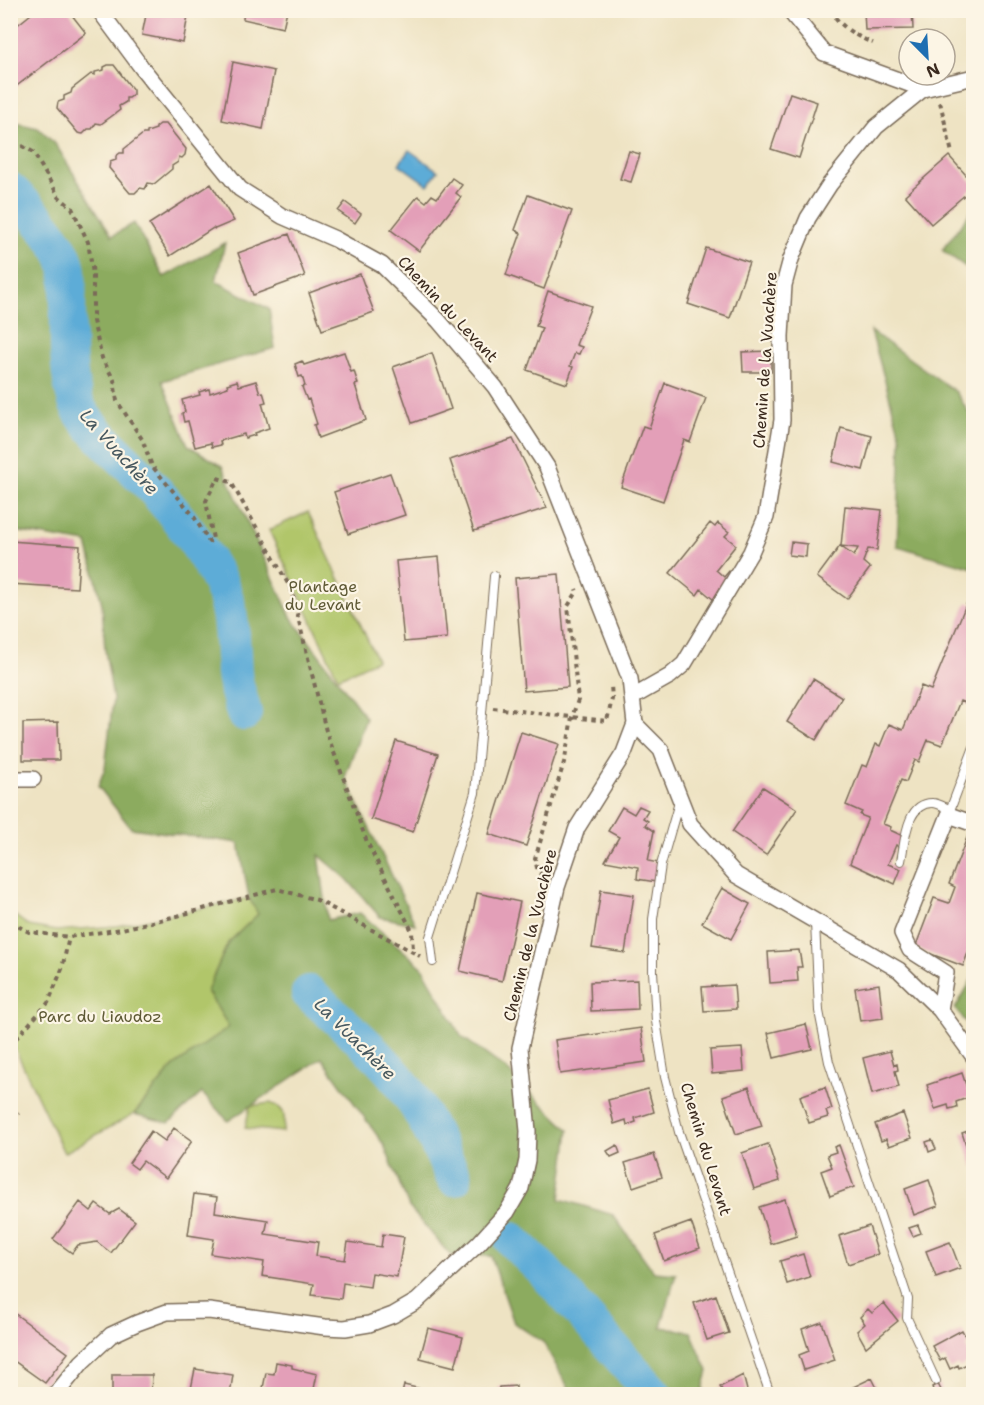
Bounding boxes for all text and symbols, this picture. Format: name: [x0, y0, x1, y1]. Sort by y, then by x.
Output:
north arrow: [897, 27, 957, 87]
text: N: [923, 58, 943, 82]
street label: Chemin du Levant: [393, 251, 503, 367]
street label: Chemin de la Vuachère: [748, 271, 782, 449]
water label: La Vuachère: [74, 404, 164, 500]
park label: Plantage du Levant: [285, 576, 361, 615]
street label: Chemin de la Vuachère: [498, 847, 562, 1023]
water label: La Vuachère: [308, 992, 402, 1086]
park label: Parc du Liaudoz: [38, 1006, 162, 1027]
street label: Chemin du Levant: [676, 1080, 736, 1218]

